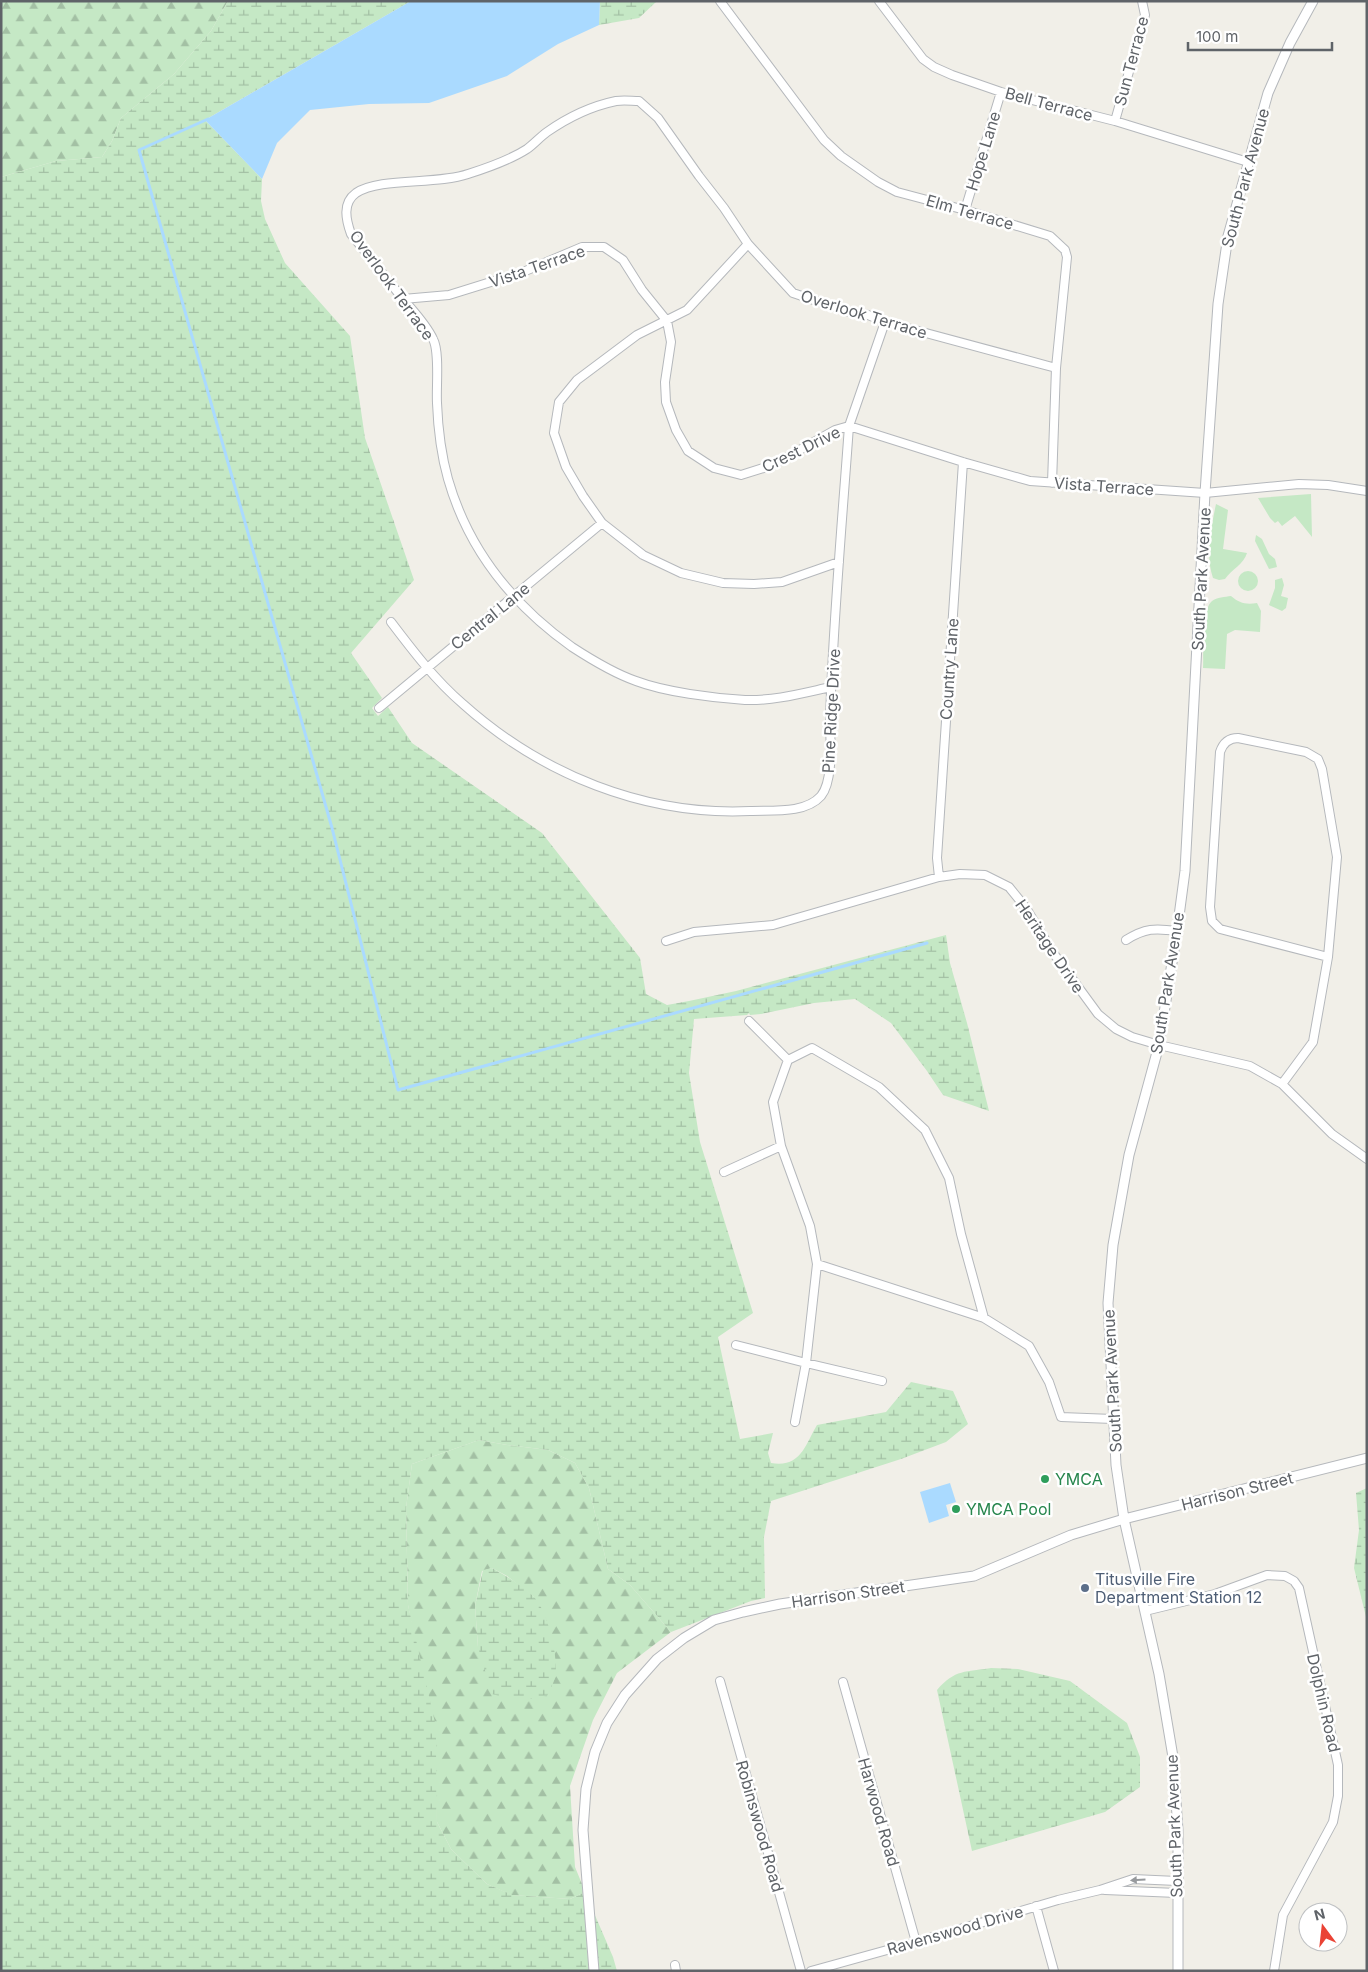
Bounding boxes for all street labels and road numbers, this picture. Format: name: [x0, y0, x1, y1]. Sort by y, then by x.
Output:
street label: Sun Terrace: [1109, 14, 1153, 108]
street label: Bell Terrace: [1003, 83, 1095, 125]
street label: South Park Avenue: [1217, 106, 1273, 250]
street label: Hope Lane: [961, 109, 1005, 193]
street label: Elm Terrace: [924, 190, 1016, 234]
street label: Overlook Terrace: [345, 226, 439, 344]
street label: Vista Terrace: [486, 240, 588, 292]
street label: Overlook Terrace: [798, 285, 930, 343]
street label: Crest Drive: [759, 421, 843, 477]
street label: Vista Terrace: [1053, 473, 1155, 499]
street label: South Park Avenue: [1187, 507, 1215, 651]
street label: Central Lane: [446, 578, 534, 654]
street label: Country Lane: [935, 617, 963, 721]
street label: Pine Ridge Drive: [818, 648, 844, 774]
street label: Heritage Drive: [1011, 895, 1089, 997]
street label: South Park Avenue: [1146, 911, 1188, 1055]
street label: South Park Avenue: [1098, 1309, 1126, 1453]
street label: Harrison Street: [1179, 1467, 1295, 1515]
street label: Harrison Street: [790, 1576, 906, 1612]
street label: Dolphin Road: [1303, 1652, 1345, 1754]
street label: South Park Avenue: [1162, 1754, 1186, 1898]
street label: Harwood Road: [854, 1755, 904, 1869]
street label: Robinswood Road: [732, 1758, 788, 1894]
street label: Ravenswood Drive: [885, 1901, 1025, 1959]

